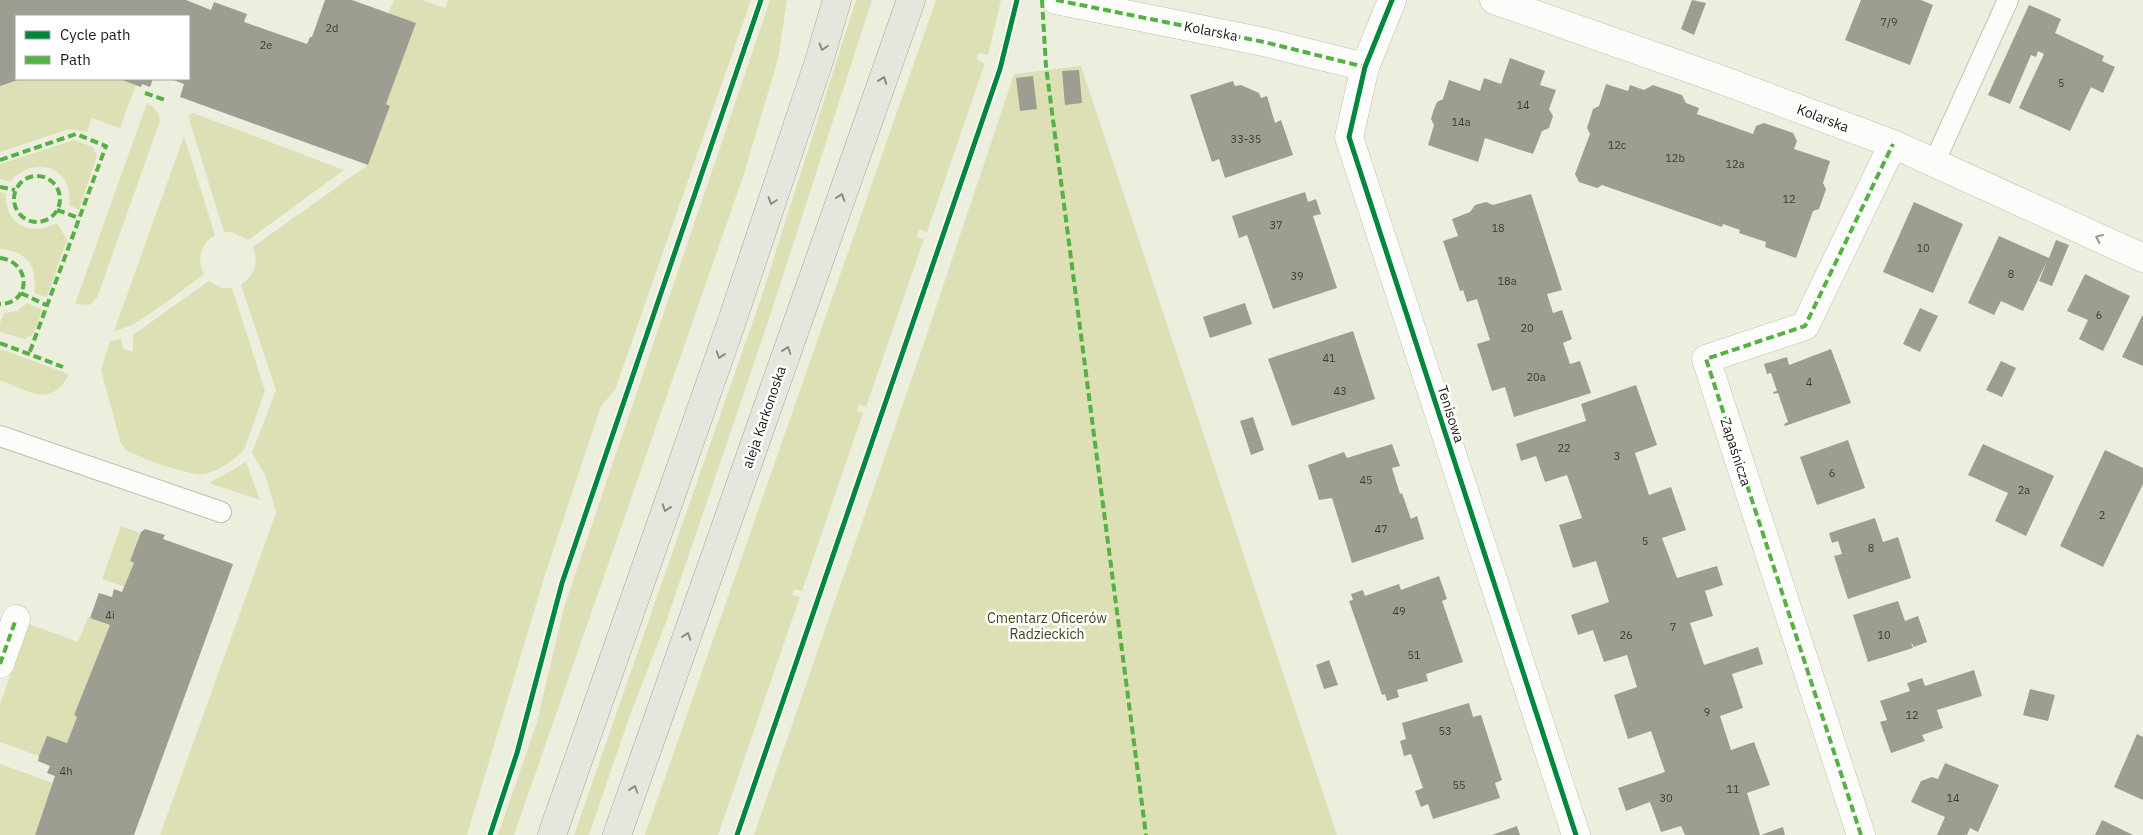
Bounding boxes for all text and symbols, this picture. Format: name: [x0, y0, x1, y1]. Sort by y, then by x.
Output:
legend: [15, 15, 190, 80]
house number: 7/9: [1880, 15, 1898, 29]
street label: Kolarska: [1183, 17, 1240, 45]
house number: 2d: [326, 21, 338, 35]
text: Cycle path: [60, 25, 131, 44]
house number: 2e: [260, 38, 272, 52]
one-way arrow: [818, 42, 828, 50]
text: Path: [60, 50, 91, 69]
one-way arrow: [877, 76, 887, 85]
house number: 5: [2058, 76, 2064, 90]
house number: 14: [1516, 98, 1530, 112]
street label: Kolarska: [1794, 100, 1852, 136]
house number: 14a: [1451, 115, 1471, 129]
house number: 33-35: [1231, 132, 1261, 146]
house number: 12c: [1608, 138, 1627, 152]
house number: 12b: [1665, 151, 1685, 165]
house number: 12a: [1725, 157, 1745, 171]
house number: 12: [1782, 192, 1796, 206]
one-way arrow: [835, 193, 845, 202]
one-way arrow: [768, 196, 778, 205]
house number: 37: [1269, 218, 1283, 232]
house number: 18: [1491, 221, 1505, 235]
one-way arrow: [2095, 234, 2104, 245]
house number: 10: [1916, 241, 1930, 255]
house number: 8: [2008, 267, 2014, 281]
house number: 39: [1290, 269, 1304, 283]
house number: 18a: [1497, 274, 1517, 288]
house number: 6: [2096, 308, 2102, 322]
house number: 20: [1520, 321, 1534, 335]
one-way arrow: [781, 346, 791, 355]
one-way arrow: [716, 350, 726, 359]
house number: 41: [1322, 351, 1336, 365]
street label: aleja Karkonoska: [738, 363, 790, 470]
house number: 20a: [1526, 370, 1546, 384]
house number: 4: [1806, 375, 1813, 389]
street label: Tenisowa: [1433, 383, 1469, 445]
house number: 43: [1333, 384, 1347, 398]
street label: Zapaśnicza: [1717, 416, 1756, 489]
house number: 22: [1557, 441, 1571, 455]
house number: 3: [1614, 449, 1620, 463]
house number: 6: [1829, 466, 1835, 480]
house number: 45: [1359, 473, 1373, 487]
house number: 2a: [2018, 483, 2030, 497]
one-way arrow: [662, 504, 672, 512]
house number: 2: [2099, 508, 2105, 522]
house number: 47: [1374, 522, 1388, 536]
house number: 5: [1642, 534, 1648, 548]
house number: 8: [1868, 541, 1874, 555]
house number: 49: [1392, 604, 1406, 618]
house number: 4i: [105, 608, 115, 622]
park label: Cmentarz Oficerów Radzieckich: [987, 609, 1107, 643]
house number: 7: [1670, 620, 1676, 634]
house number: 26: [1619, 628, 1633, 642]
house number: 10: [1877, 628, 1891, 642]
one-way arrow: [681, 632, 691, 640]
house number: 51: [1407, 648, 1421, 662]
house number: 9: [1704, 705, 1710, 719]
house number: 12: [1905, 708, 1919, 722]
house number: 53: [1438, 724, 1452, 738]
house number: 4h: [60, 764, 72, 778]
house number: 55: [1452, 778, 1466, 792]
house number: 11: [1726, 782, 1740, 796]
one-way arrow: [628, 785, 638, 794]
house number: 30: [1659, 791, 1673, 805]
house number: 14: [1946, 791, 1960, 805]

